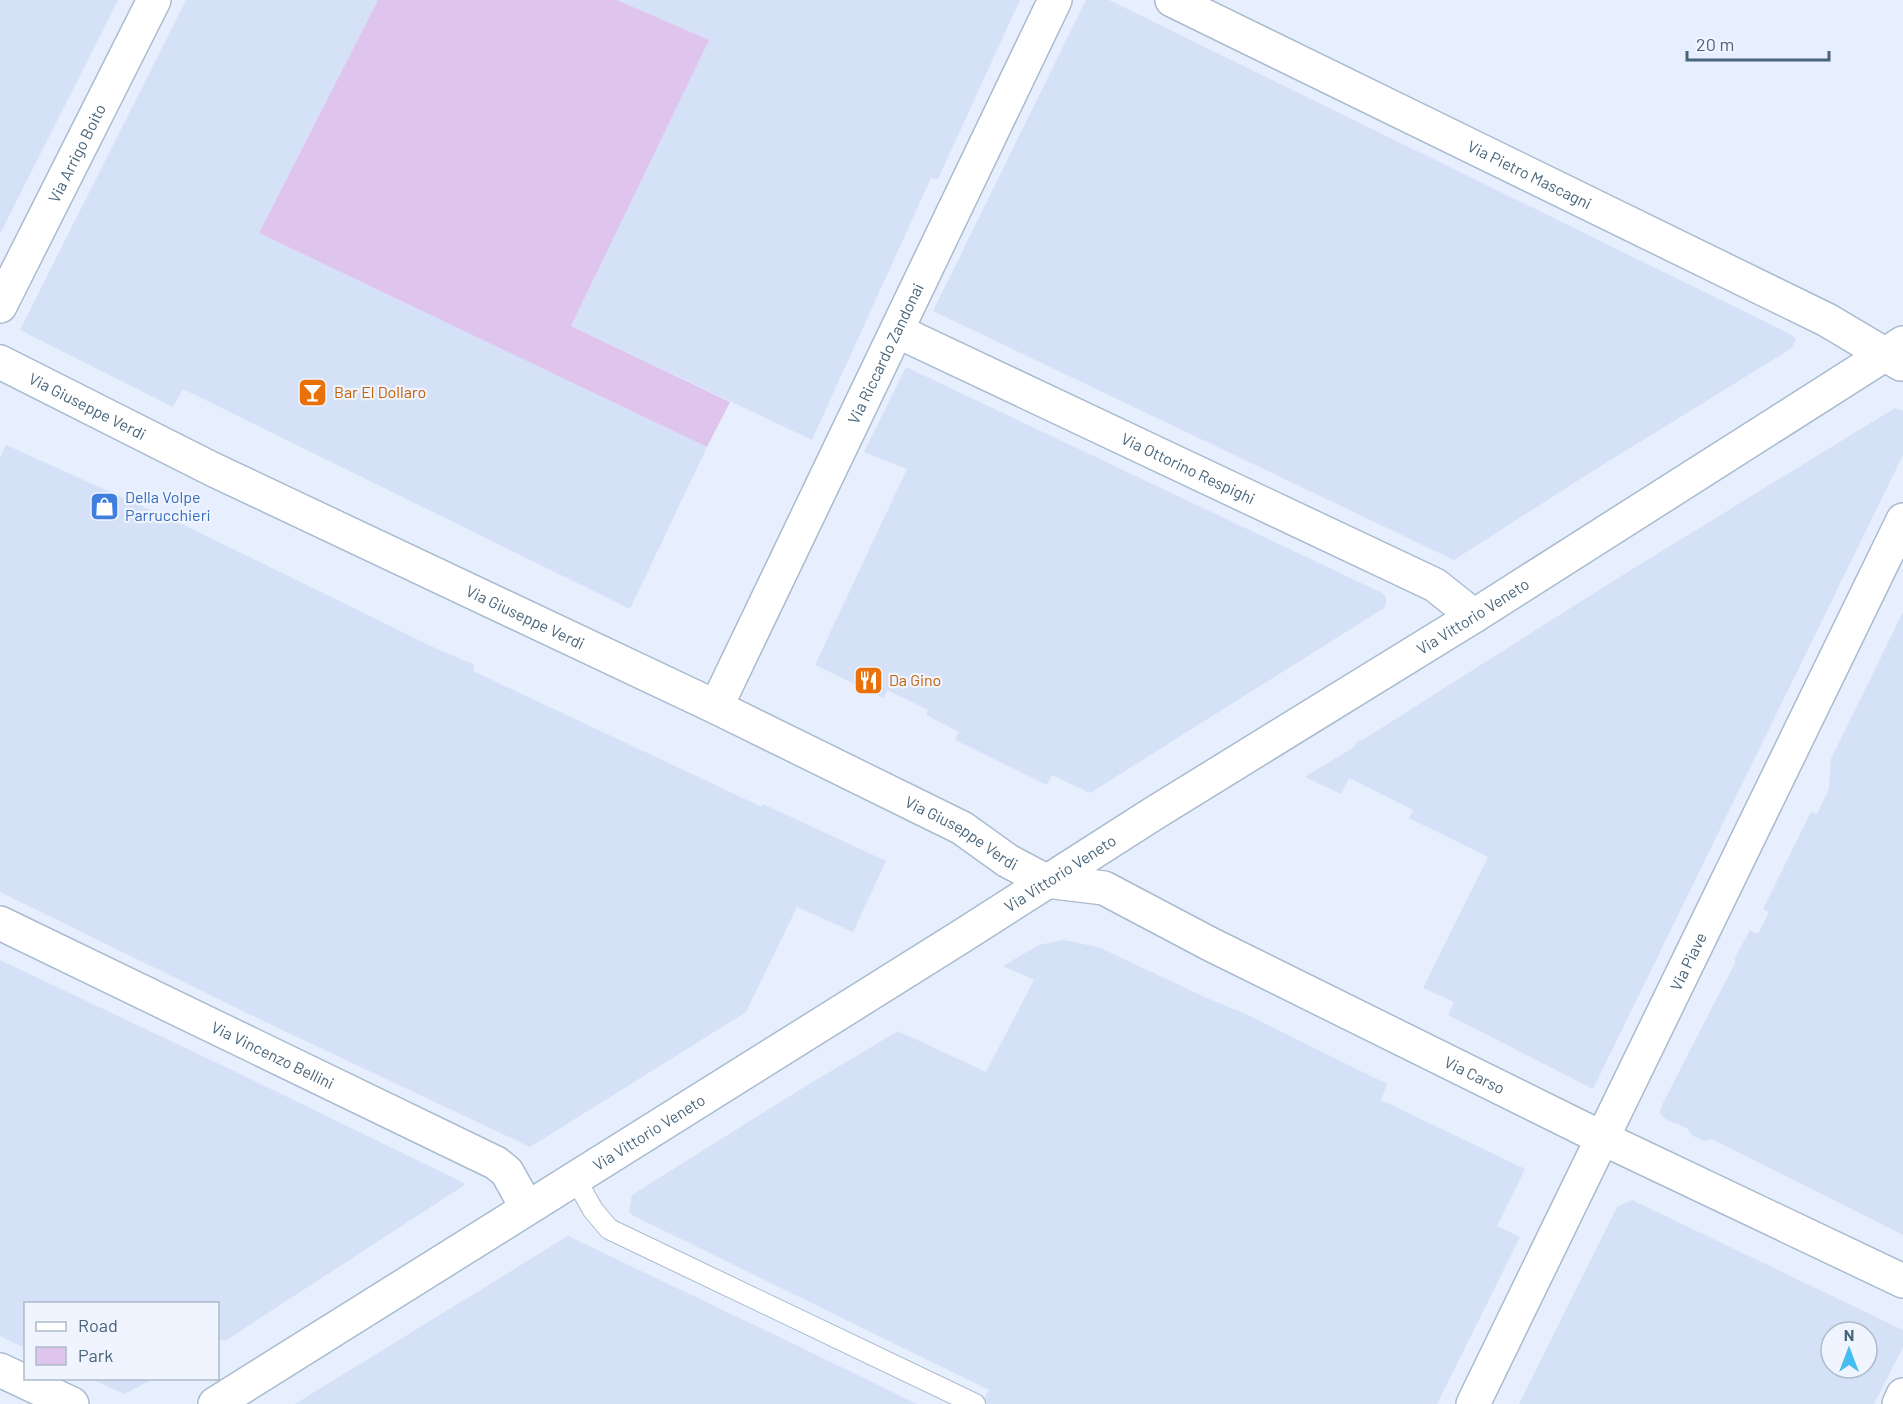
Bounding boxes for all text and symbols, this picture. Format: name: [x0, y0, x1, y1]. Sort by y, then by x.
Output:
scale bar: [1687, 24, 1830, 62]
text: 20 m: [1696, 33, 1734, 55]
street label: Via Arrigo Boito: [44, 100, 109, 206]
street label: Via Pietro Mascagni: [1465, 136, 1595, 213]
street label: Via Riccardo Zandonai: [843, 280, 927, 427]
street label: Via Giuseppe Verdi: [26, 368, 149, 443]
bar icon: Bar El Dollaro: [297, 376, 329, 408]
place label: Bar El Dollaro: [334, 382, 426, 401]
street label: Via Ottorino Respighi: [1119, 428, 1258, 508]
place label: Della Volpe Parrucchieri: [125, 487, 211, 524]
shop icon: Della Volpe Parrucchieri: [88, 490, 120, 522]
street label: Via Vittorio Veneto: [1413, 574, 1532, 658]
street label: Via Giuseppe Verdi: [463, 580, 588, 653]
restaurant icon: Da Gino: [852, 664, 884, 696]
place label: Da Gino: [889, 670, 941, 689]
street label: Via Giuseppe Verdi: [902, 792, 1021, 874]
street label: Via Vittorio Veneto: [1000, 830, 1119, 916]
street label: Via Piave: [1666, 929, 1710, 994]
street label: Via Vincenzo Bellini: [208, 1017, 338, 1092]
street label: Via Carso: [1441, 1052, 1508, 1097]
street label: Via Vittorio Veneto: [589, 1089, 708, 1174]
legend: [24, 1302, 219, 1380]
text: Road: [78, 1314, 118, 1336]
north arrow: [1819, 1320, 1879, 1380]
text: N: [1844, 1325, 1854, 1344]
text: Park: [78, 1344, 113, 1366]

